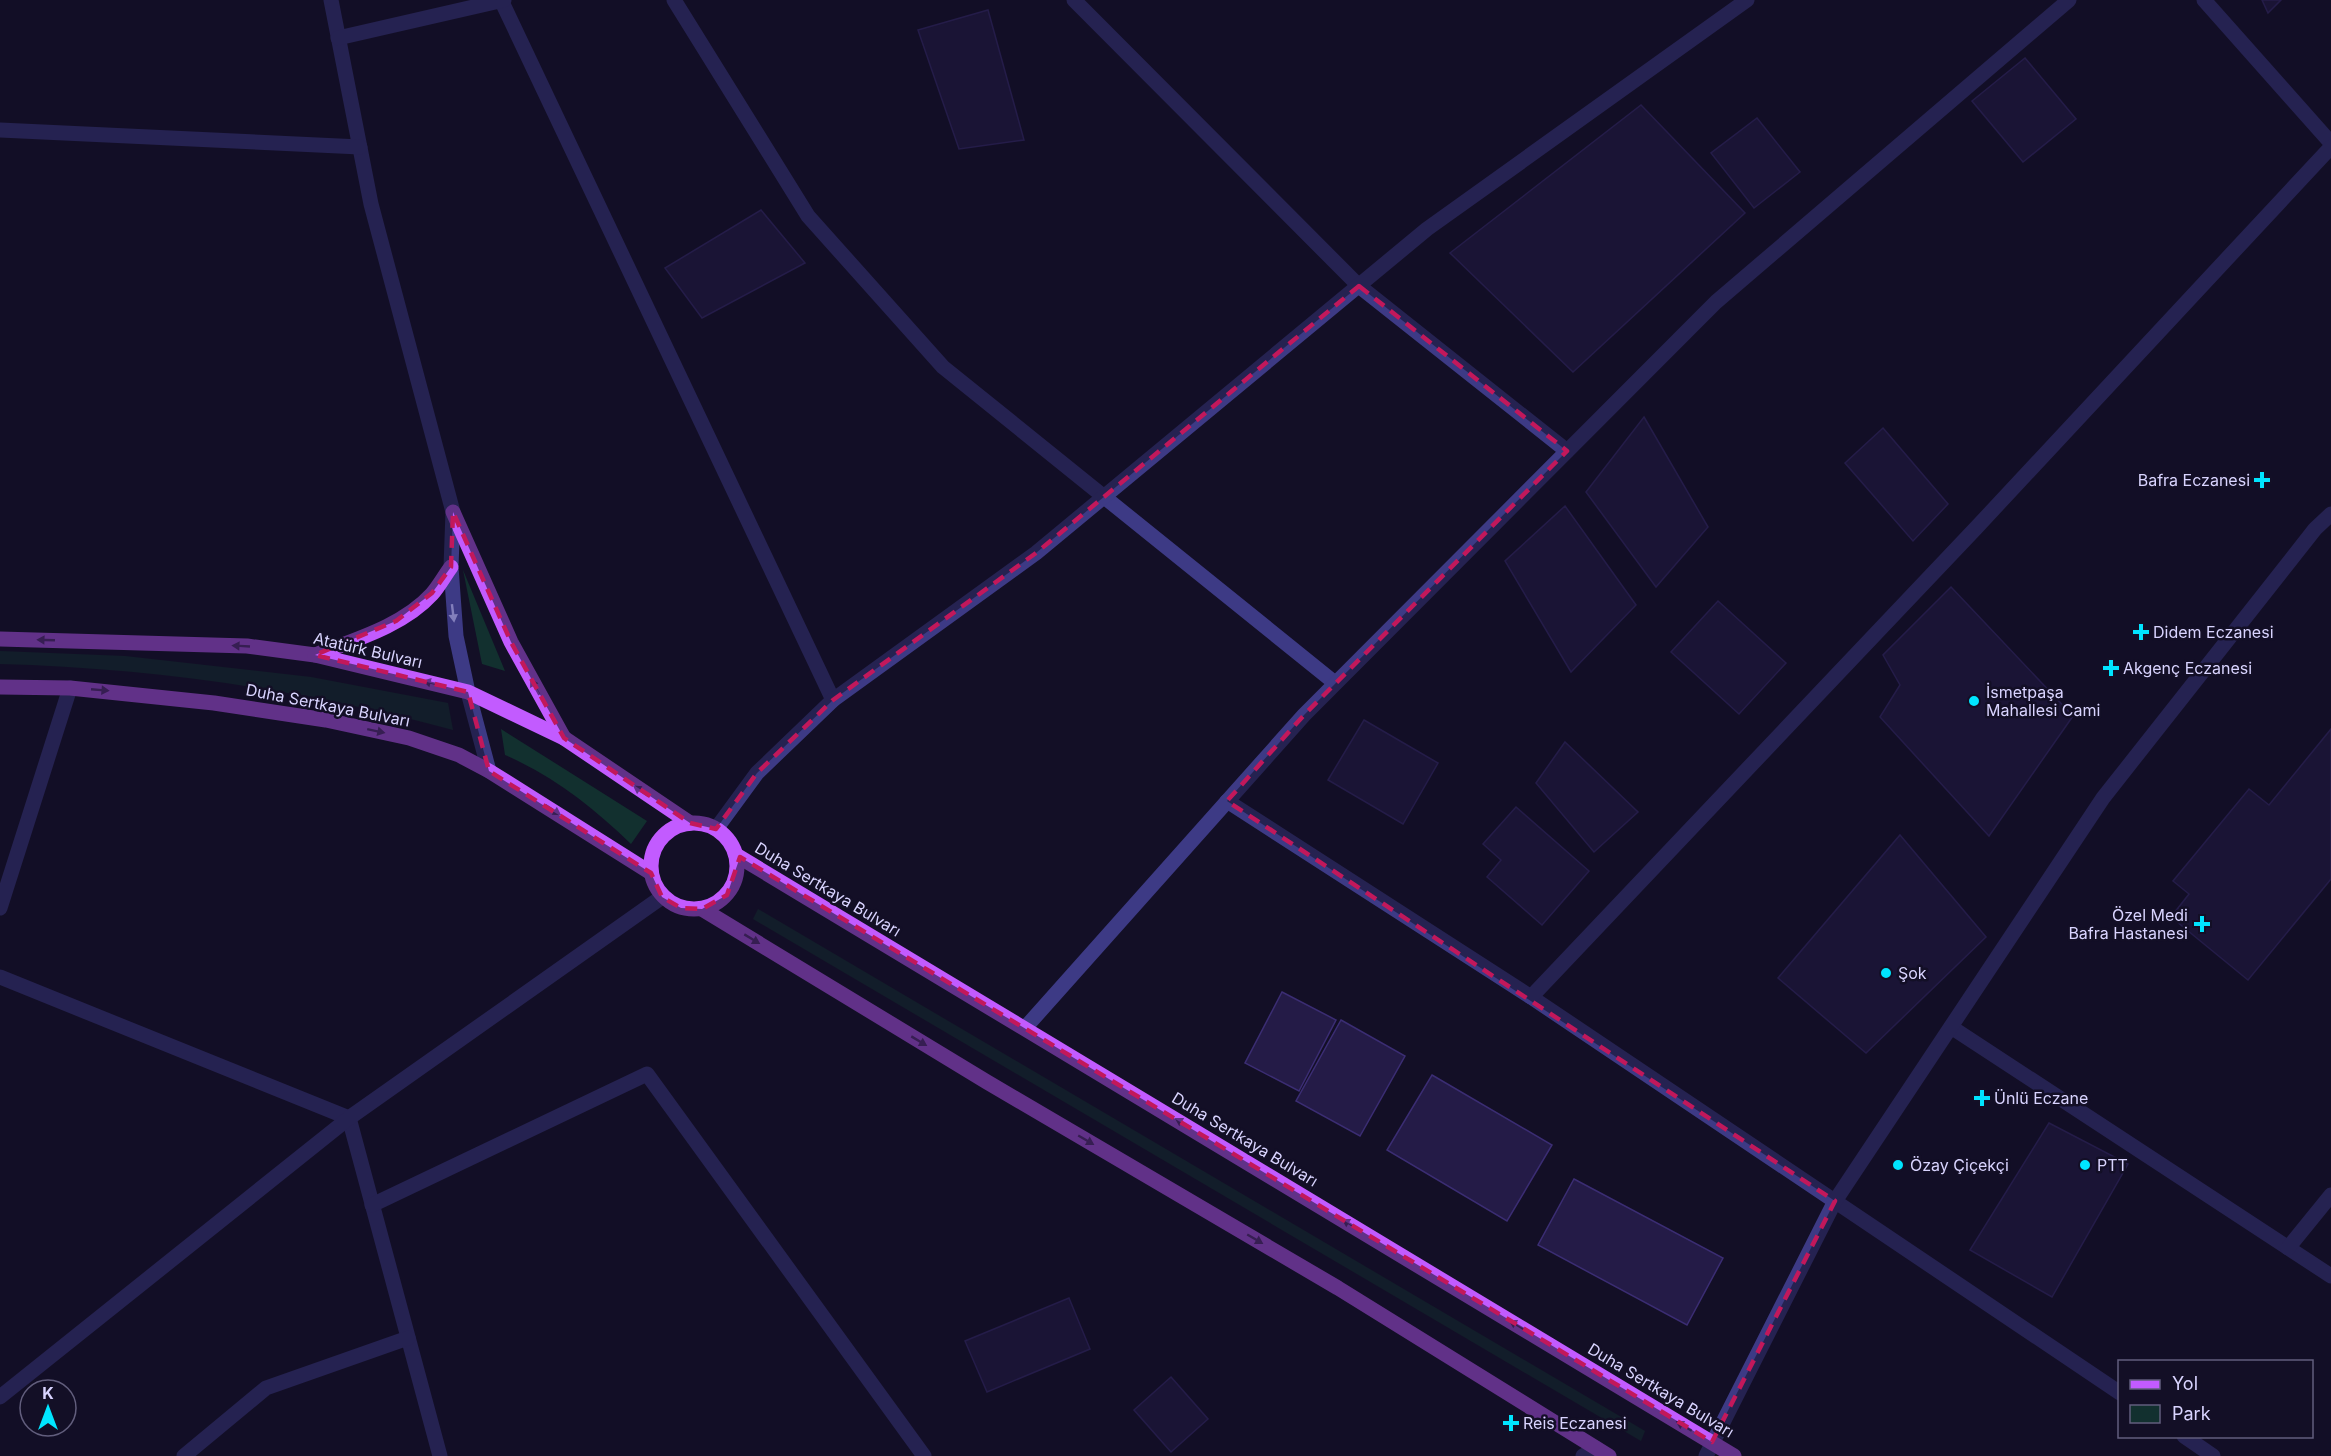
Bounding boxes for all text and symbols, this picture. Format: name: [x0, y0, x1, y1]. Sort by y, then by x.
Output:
place label: Bafra Eczanesi: [2138, 470, 2250, 490]
marker: Bafra Eczanesi: [2255, 473, 2269, 487]
one-way arrow: [449, 603, 458, 622]
place label: Didem Eczanesi: [2153, 622, 2274, 642]
marker: Didem Eczanesi: [2134, 625, 2148, 639]
street label: Atatürk Bulvarı: [312, 628, 424, 672]
one-way arrow: [37, 636, 56, 645]
one-way arrow: [232, 642, 251, 651]
place label: Akgenç Eczanesi: [2123, 658, 2252, 678]
marker: Akgenç Eczanesi: [2104, 661, 2118, 675]
one-way arrow: [423, 678, 441, 688]
street label: Duha Sertkaya Bulvarı: [244, 679, 412, 731]
one-way arrow: [530, 679, 540, 696]
place label: İsmetpaşa Mahallesi Cami: [1986, 682, 2100, 720]
one-way arrow: [91, 686, 110, 695]
marker: İsmetpaşa Mahallesi Cami: [1967, 694, 1981, 708]
one-way arrow: [367, 727, 386, 736]
one-way arrow: [633, 785, 650, 796]
one-way arrow: [545, 804, 561, 815]
street label: Duha Sertkaya Bulvarı: [751, 837, 905, 941]
place label: Özel Medi Bafra Hastanesi: [2068, 905, 2188, 943]
marker: Özel Medi Bafra Hastanesi: [2193, 915, 2211, 933]
one-way arrow: [744, 934, 760, 945]
place label: Şok: [1898, 963, 1927, 983]
marker: Şok: [1879, 966, 1893, 980]
one-way arrow: [911, 1035, 927, 1046]
street label: Duha Sertkaya Bulvarı: [1168, 1087, 1322, 1191]
place label: Ünlü Eczane: [1994, 1088, 2088, 1108]
marker: Ünlü Eczane: [1975, 1091, 1989, 1105]
one-way arrow: [1175, 1118, 1191, 1129]
one-way arrow: [1078, 1135, 1094, 1146]
place label: Özay Çiçekçi: [1910, 1155, 2009, 1175]
place label: PTT: [2097, 1155, 2128, 1175]
marker: Özay Çiçekçi: [1891, 1158, 1905, 1172]
marker: PTT: [2078, 1158, 2092, 1172]
one-way arrow: [1341, 1219, 1358, 1229]
one-way arrow: [1247, 1234, 1264, 1244]
one-way arrow: [1509, 1319, 1525, 1330]
street label: Duha Sertkaya Bulvarı: [1584, 1338, 1738, 1442]
legend: [2118, 1360, 2313, 1438]
text: Yol: [2172, 1373, 2198, 1394]
north arrow: [18, 1378, 78, 1438]
text: K: [42, 1383, 54, 1403]
text: Park: [2172, 1403, 2211, 1424]
place label: Reis Eczanesi: [1523, 1413, 1627, 1433]
marker: Reis Eczanesi: [1504, 1416, 1518, 1430]
one-way arrow: [1676, 1420, 1692, 1431]

